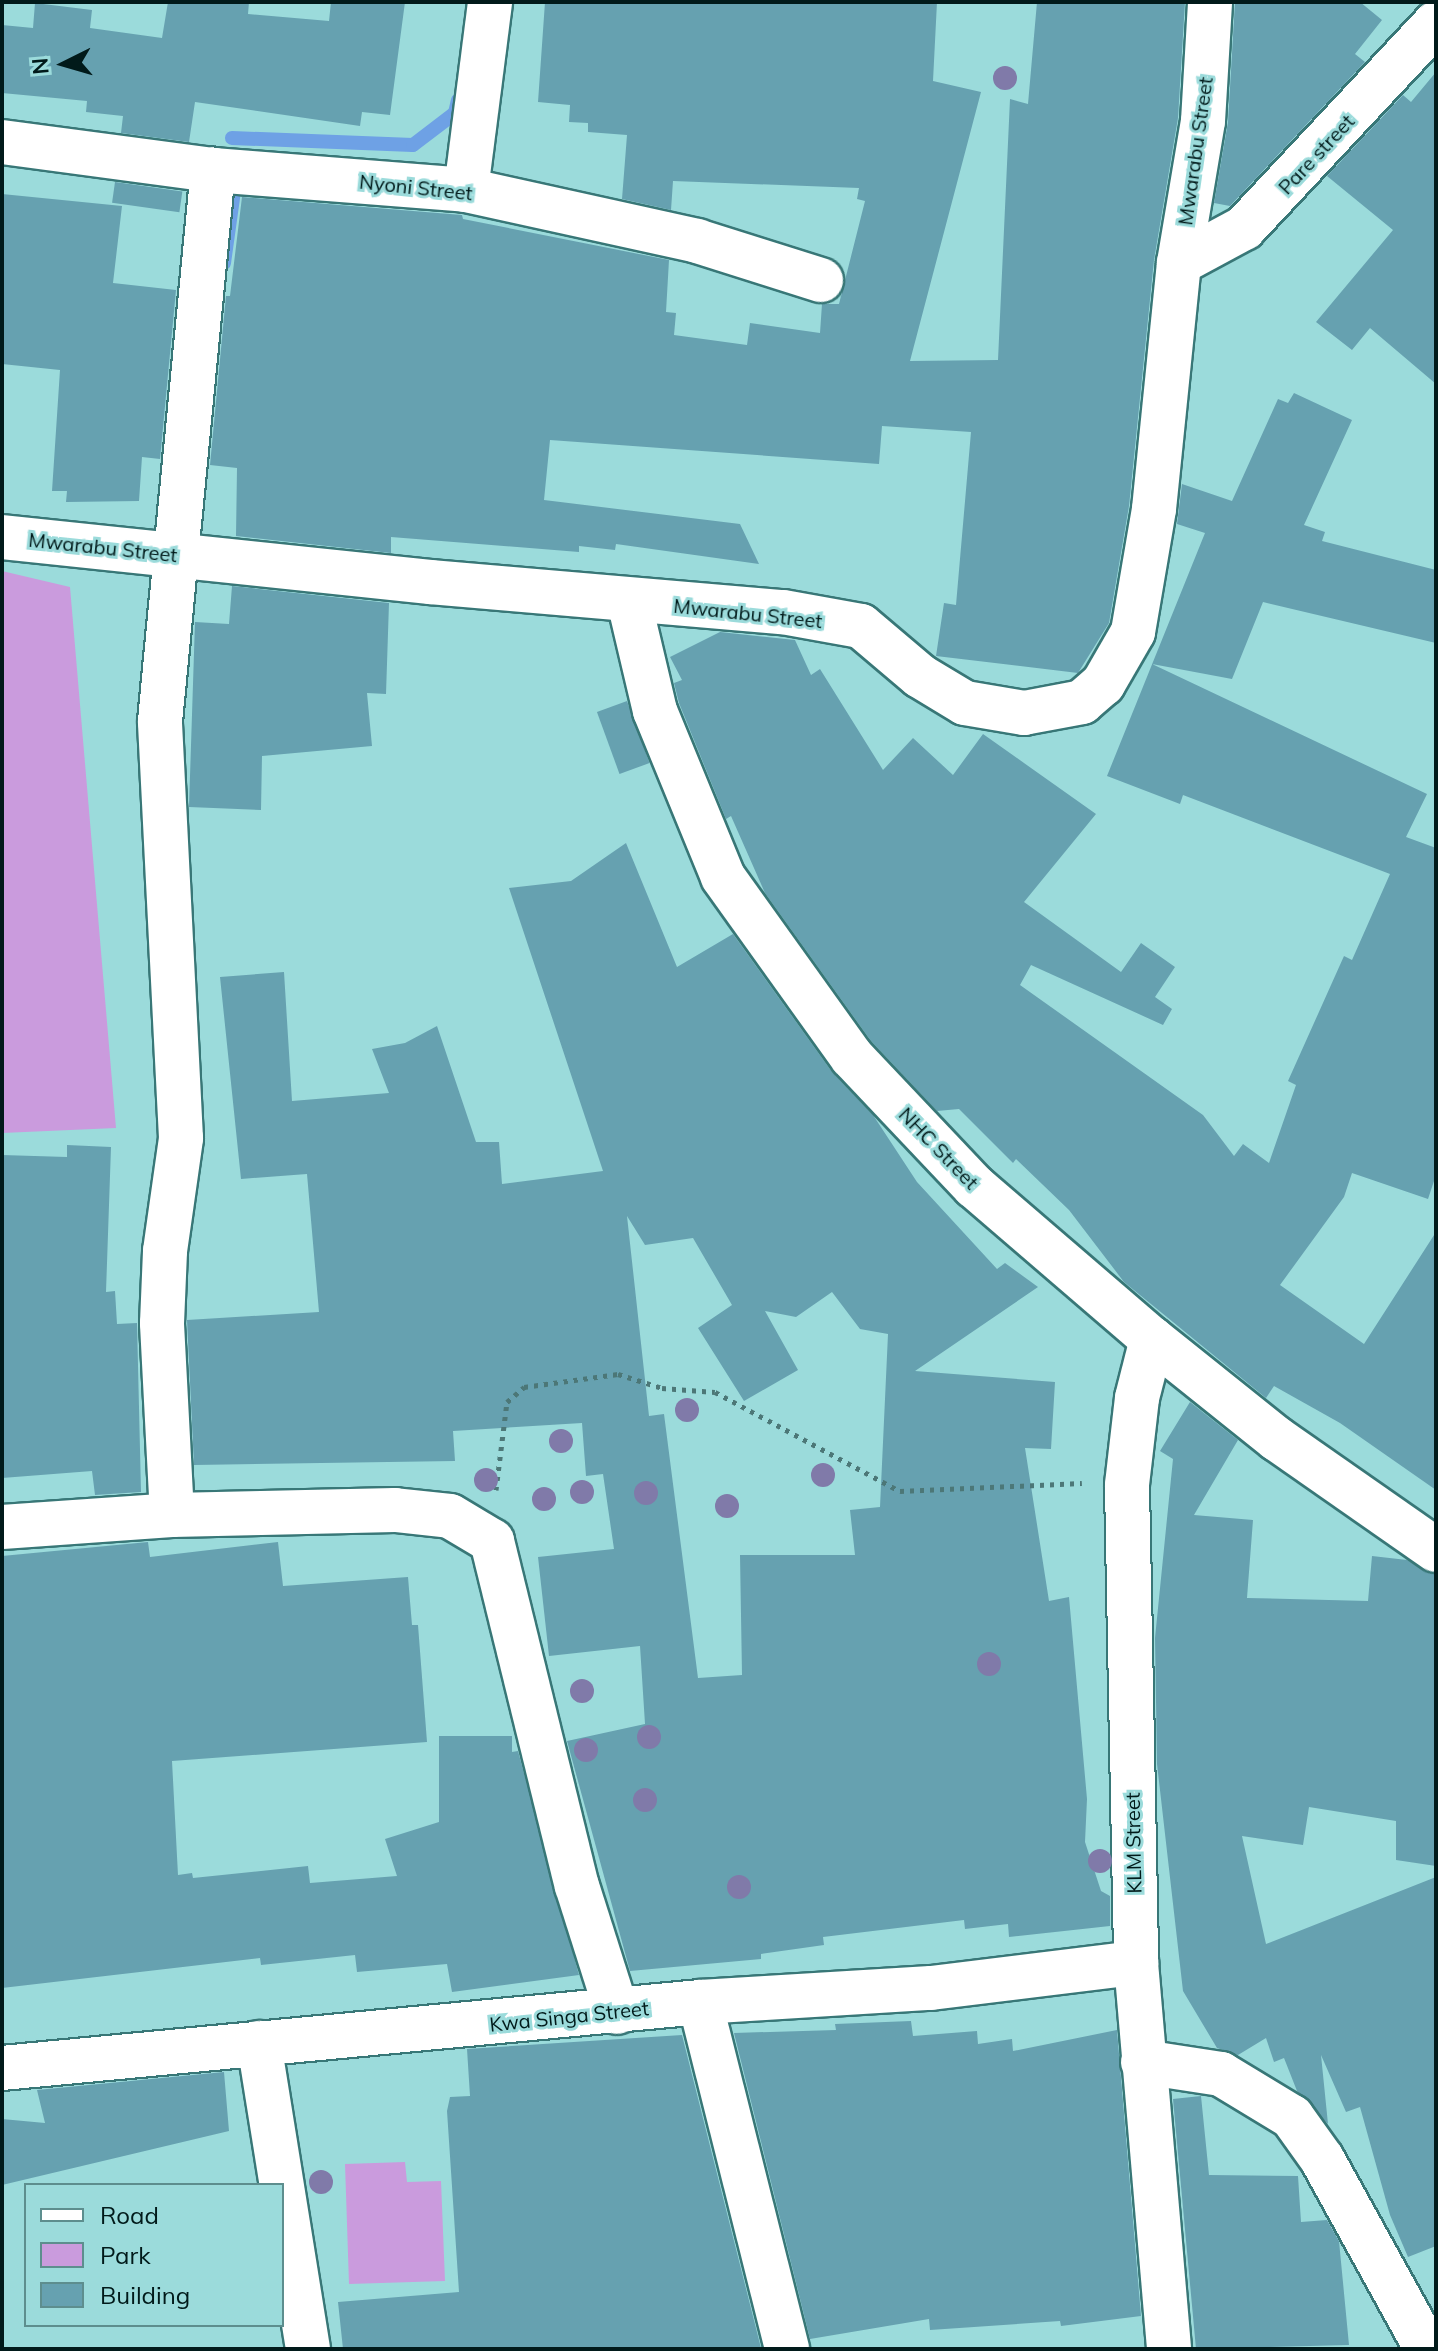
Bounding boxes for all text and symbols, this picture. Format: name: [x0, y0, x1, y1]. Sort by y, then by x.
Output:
north arrow: [24, 24, 104, 104]
text: N: [25, 57, 55, 76]
street label: Mwarabu Street: [1173, 75, 1217, 227]
street label: Pare street: [1273, 109, 1359, 199]
street label: Nyoni Street: [358, 169, 474, 205]
street label: Mwarabu Street: [27, 527, 179, 567]
street label: Mwarabu Street: [672, 593, 824, 633]
street label: NHC Street: [894, 1102, 984, 1194]
street label: KLM Street: [1120, 1792, 1146, 1894]
street label: Kwa Singa Street: [488, 1996, 650, 2036]
legend: [24, 2183, 284, 2327]
text: Road: [100, 2200, 159, 2230]
text: Park: [100, 2240, 151, 2270]
text: Building: [100, 2280, 190, 2310]

